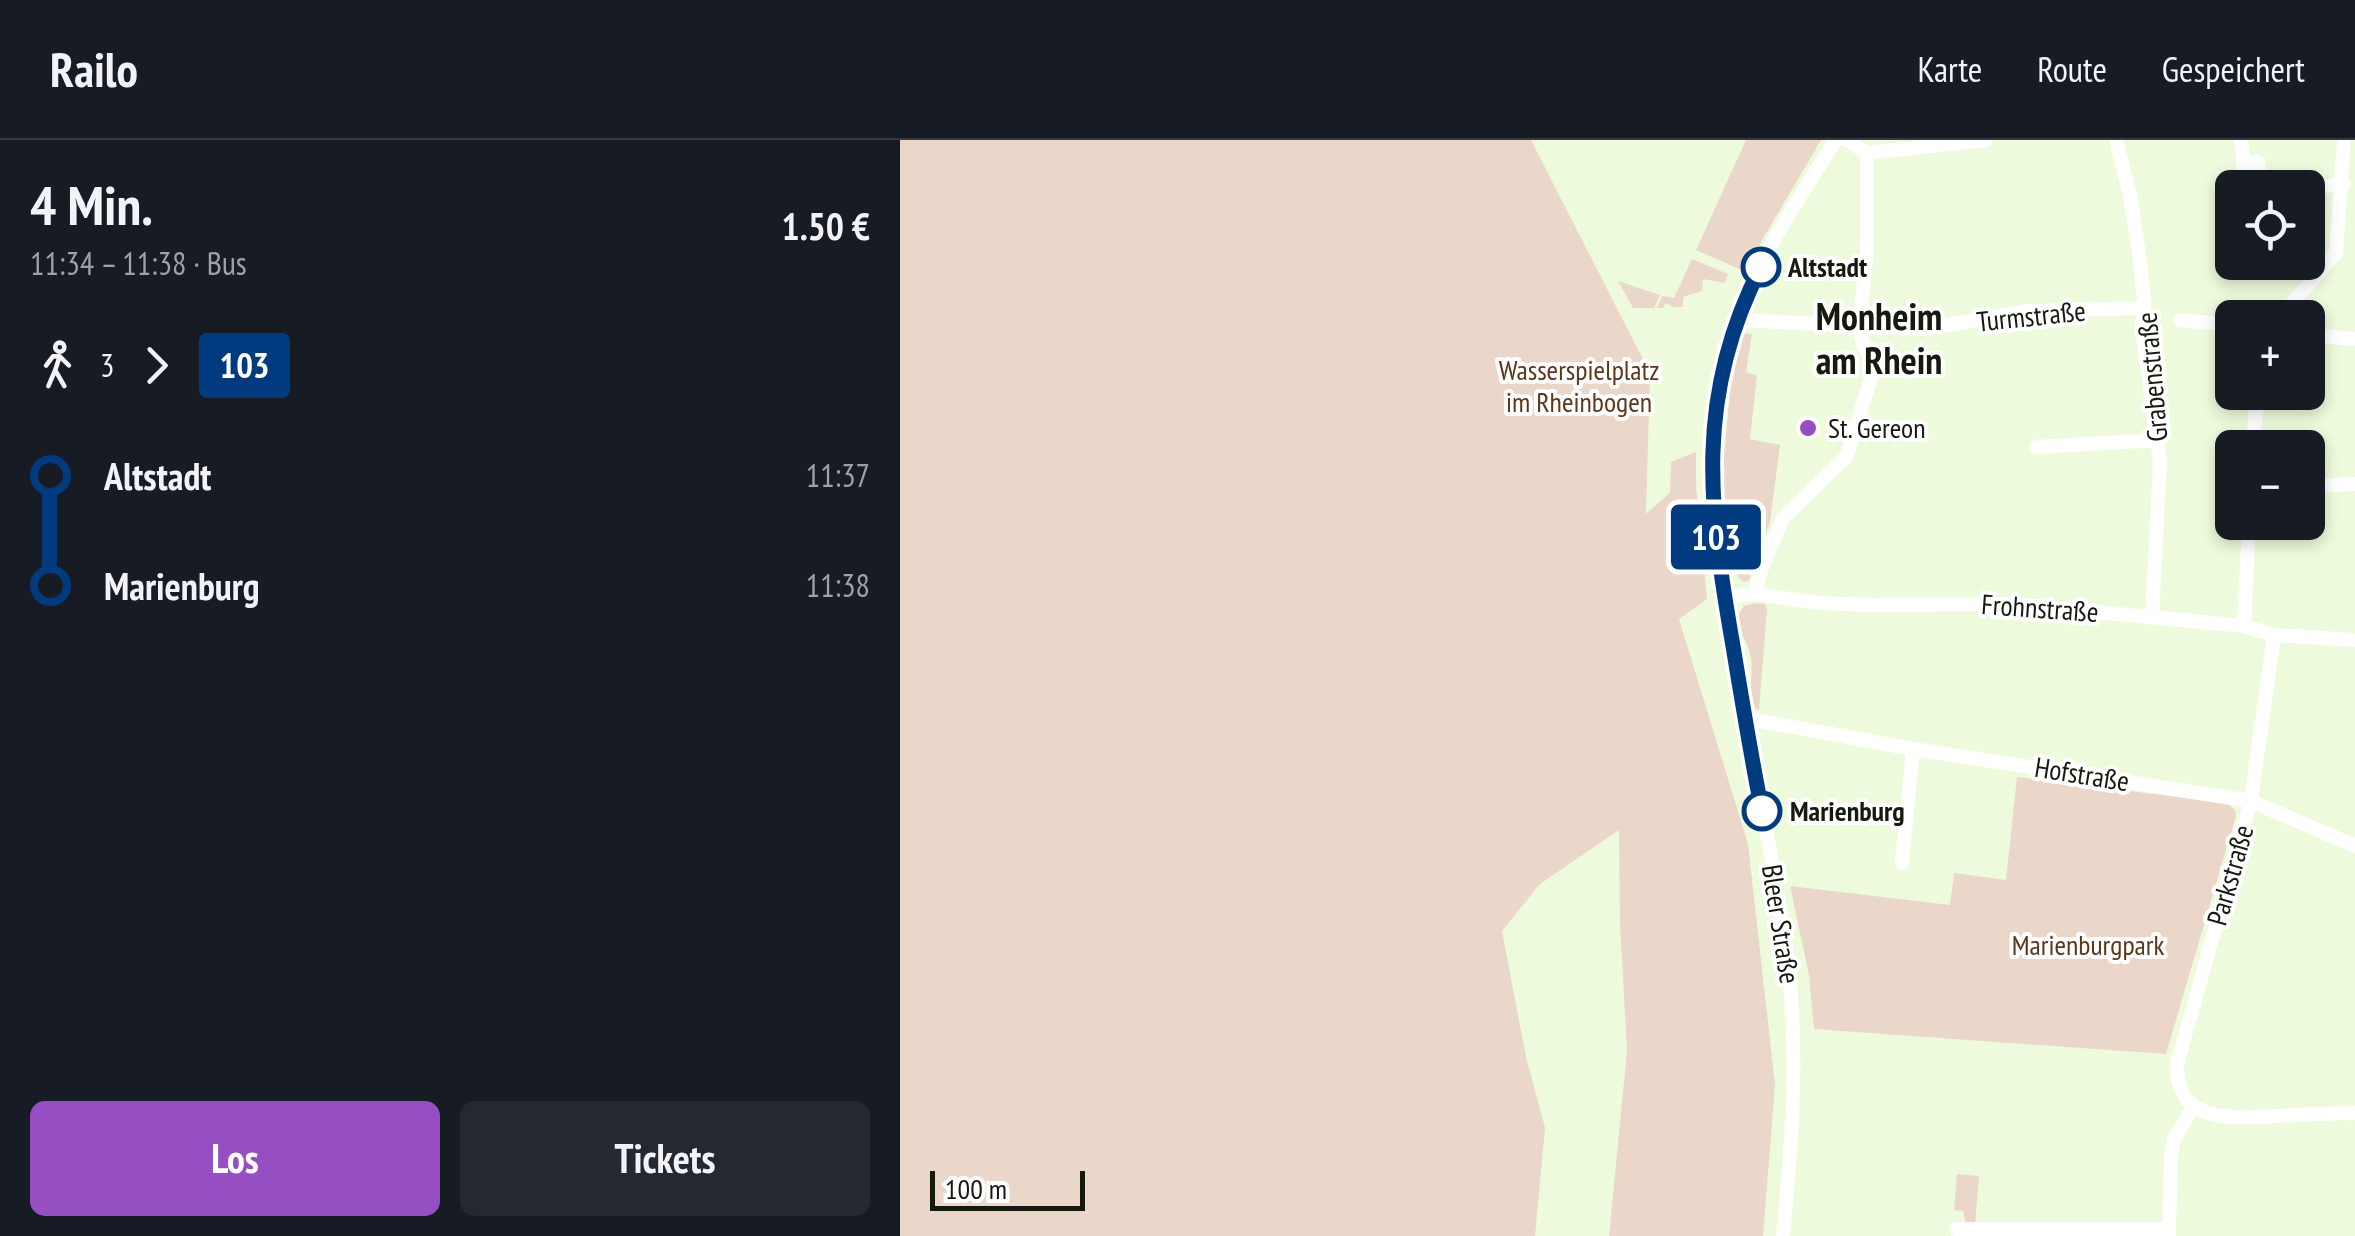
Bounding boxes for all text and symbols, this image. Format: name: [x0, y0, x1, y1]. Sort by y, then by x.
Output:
text: Railo: [50, 38, 138, 100]
text: Karte: [1918, 46, 1982, 92]
text: Route: [2037, 46, 2107, 92]
text: Gespeichert: [2162, 46, 2305, 92]
text: 4 Min.: [30, 169, 153, 240]
map controls: [2215, 170, 2325, 540]
button: locate: [2215, 170, 2325, 280]
text: 1.50 €: [781, 201, 870, 250]
text: 11:34 – 11:38 · Bus: [30, 242, 247, 284]
marker: Altstadt: [1742, 248, 1780, 286]
place label: Altstadt: [1787, 248, 1867, 285]
district label: Monheim am Rhein: [1816, 291, 1942, 384]
street label: Turmstraße: [1975, 291, 2087, 340]
button: +: [2215, 300, 2325, 410]
street label: Grabenstraße: [2127, 311, 2176, 443]
icon: walk: [30, 338, 85, 393]
icon: forward: [129, 338, 184, 393]
text: 103: [219, 342, 270, 388]
text: 3: [100, 344, 114, 386]
park label: Wasserspielplatz im Rheinbogen: [1499, 351, 1659, 420]
place label: St. Gereon: [1828, 409, 1926, 446]
marker: St. Gereon: [1797, 417, 1819, 439]
button: −: [2215, 430, 2325, 540]
text: Altstadt: [104, 451, 211, 500]
text: 11:37: [806, 454, 870, 496]
line badge: 103: [1658, 504, 1774, 570]
text: 103: [1691, 514, 1741, 560]
text: Marienburg: [104, 561, 260, 610]
text: 11:38: [806, 564, 870, 606]
street label: Frohnstraße: [1980, 585, 2100, 630]
street label: Hofstraße: [2032, 748, 2132, 799]
marker: Marienburg: [1743, 792, 1781, 830]
place label: Marienburg: [1790, 792, 1905, 829]
street label: Parkstraße: [2198, 820, 2261, 929]
street label: Bleer Straße: [1754, 862, 1809, 986]
park label: Marienburgpark: [2012, 926, 2164, 963]
button: Los: [30, 1101, 440, 1216]
button: Tickets: [460, 1101, 870, 1216]
scale bar: [930, 1166, 1085, 1210]
text: 100 m: [945, 1170, 1007, 1207]

